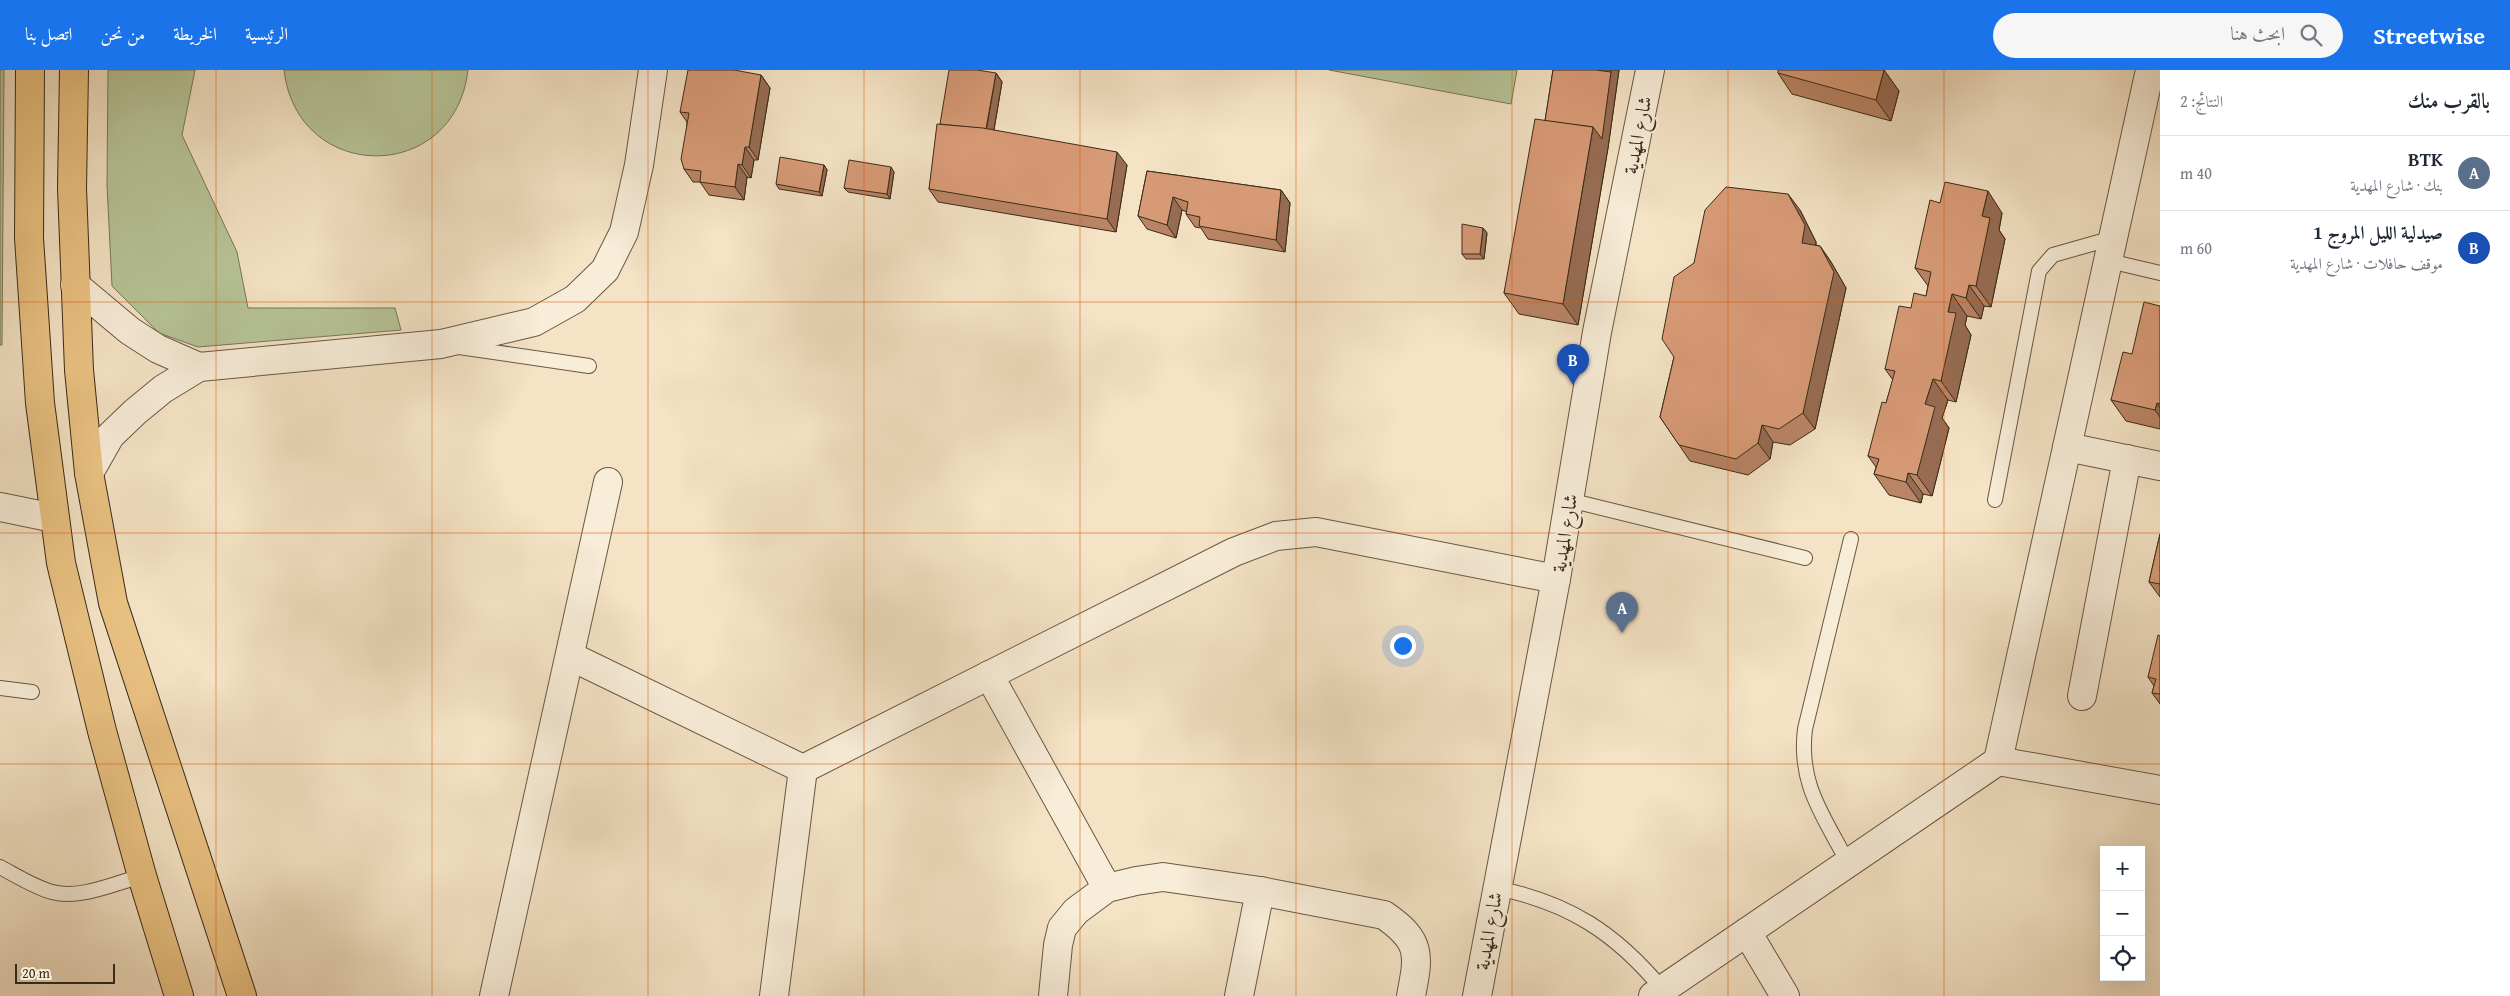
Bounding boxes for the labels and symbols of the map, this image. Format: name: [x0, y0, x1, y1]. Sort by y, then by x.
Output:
street label: شارع المهدية: [1615, 93, 1663, 177]
pin: B: [1557, 344, 1589, 385]
street label: شارع المهدية: [1543, 492, 1588, 575]
pin: A: [1606, 592, 1638, 633]
your location: [1390, 633, 1416, 659]
street label: شارع المهدية: [1467, 889, 1513, 973]
scale bar: [15, 961, 115, 984]

